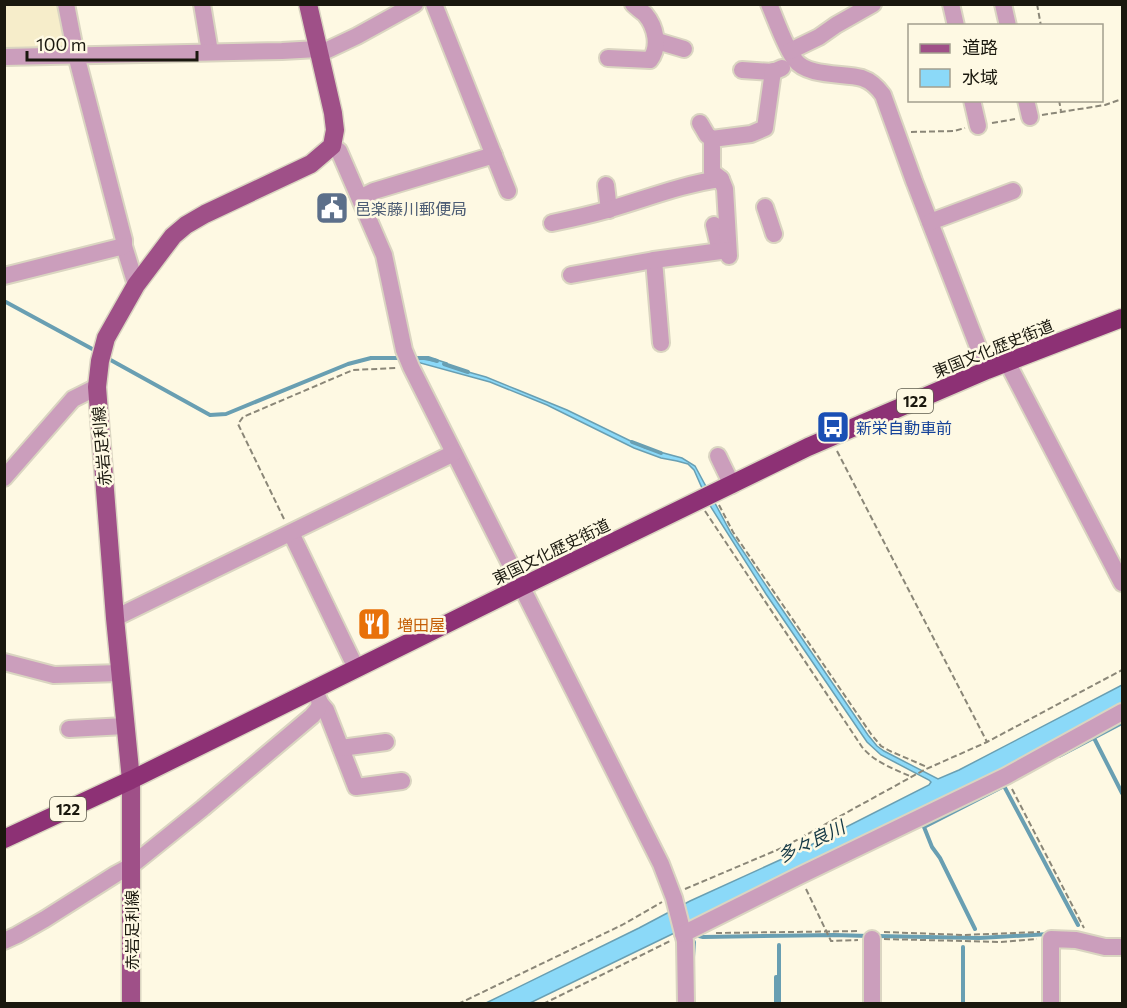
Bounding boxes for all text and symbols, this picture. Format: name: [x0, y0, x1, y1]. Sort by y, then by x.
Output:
scale bar: [27, 24, 196, 62]
legend: [908, 24, 1103, 102]
text: 100 m: [36, 33, 86, 55]
text: 道路: [962, 36, 998, 58]
text: 水域: [962, 66, 998, 88]
public building icon: 邑楽藤川郵便局: [314, 190, 350, 226]
place label: 邑楽藤川郵便局: [355, 199, 467, 218]
street label: 東国文化歴史街道: [930, 315, 1056, 381]
road number: 122: [897, 389, 933, 413]
street label: 赤岩足利線: [88, 405, 114, 487]
bus stop icon: 新栄自動車前: [815, 409, 851, 445]
place label: 新栄自動車前: [856, 418, 952, 437]
street label: 東国文化歴史街道: [489, 514, 613, 588]
restaurant icon: 増田屋: [356, 606, 392, 642]
place label: 増田屋: [397, 615, 445, 634]
road number: 122: [50, 797, 86, 821]
water label: 多々良川: [774, 814, 850, 867]
street label: 赤岩足利線: [122, 890, 141, 970]

